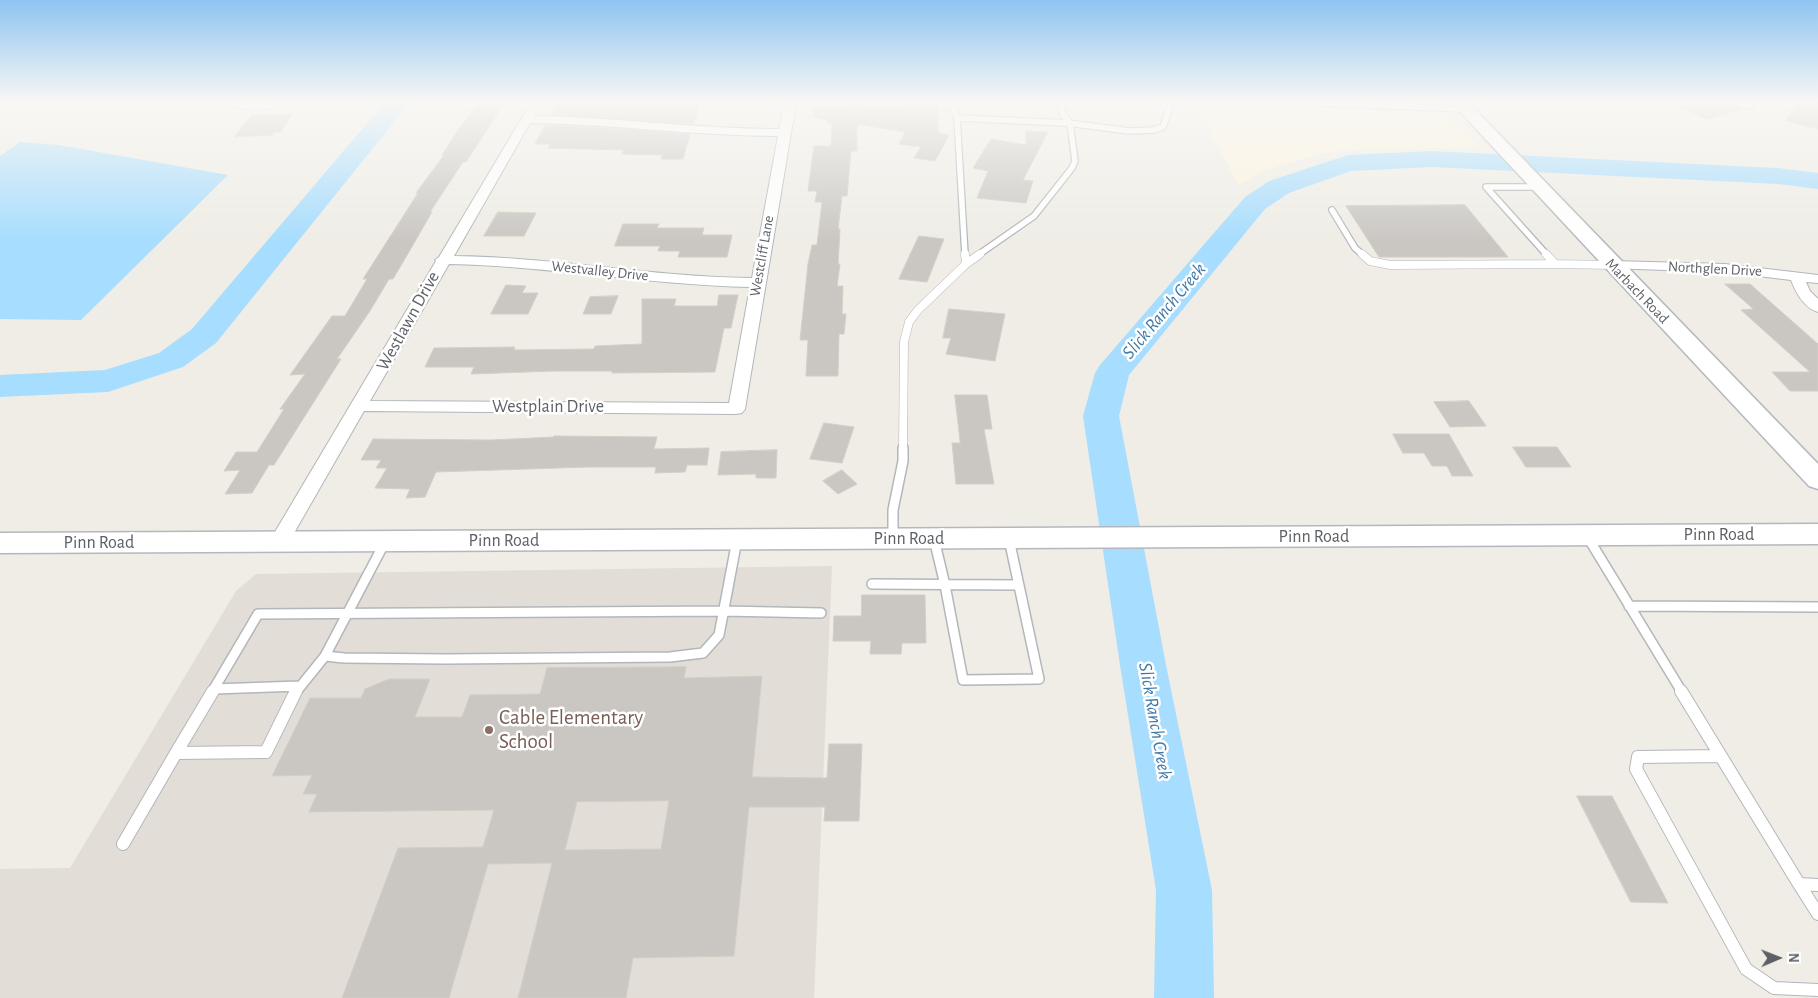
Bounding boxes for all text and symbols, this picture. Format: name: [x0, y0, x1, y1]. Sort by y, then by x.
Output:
street label: Westcliff Lane: [746, 214, 778, 298]
street label: Marbach Road: [1601, 255, 1673, 327]
street label: Westvalley Drive: [551, 257, 649, 285]
water label: Slick Ranch Creek: [1117, 258, 1211, 364]
street label: Northglen Drive: [1668, 258, 1762, 280]
street label: Westlawn Drive: [372, 268, 444, 374]
street label: Westplain Drive: [492, 396, 604, 418]
street label: Pinn Road: [1684, 524, 1754, 546]
street label: Pinn Road: [1279, 526, 1349, 548]
street label: Pinn Road: [874, 528, 944, 550]
street label: Pinn Road: [469, 530, 539, 552]
street label: Pinn Road: [64, 532, 134, 554]
water label: Slick Ranch Creek: [1134, 661, 1176, 781]
place label: Cable Elementary School: [499, 705, 643, 755]
marker: Cable Elementary School: [483, 724, 495, 736]
north arrow: [1753, 933, 1803, 983]
text: N: [1786, 953, 1800, 963]

